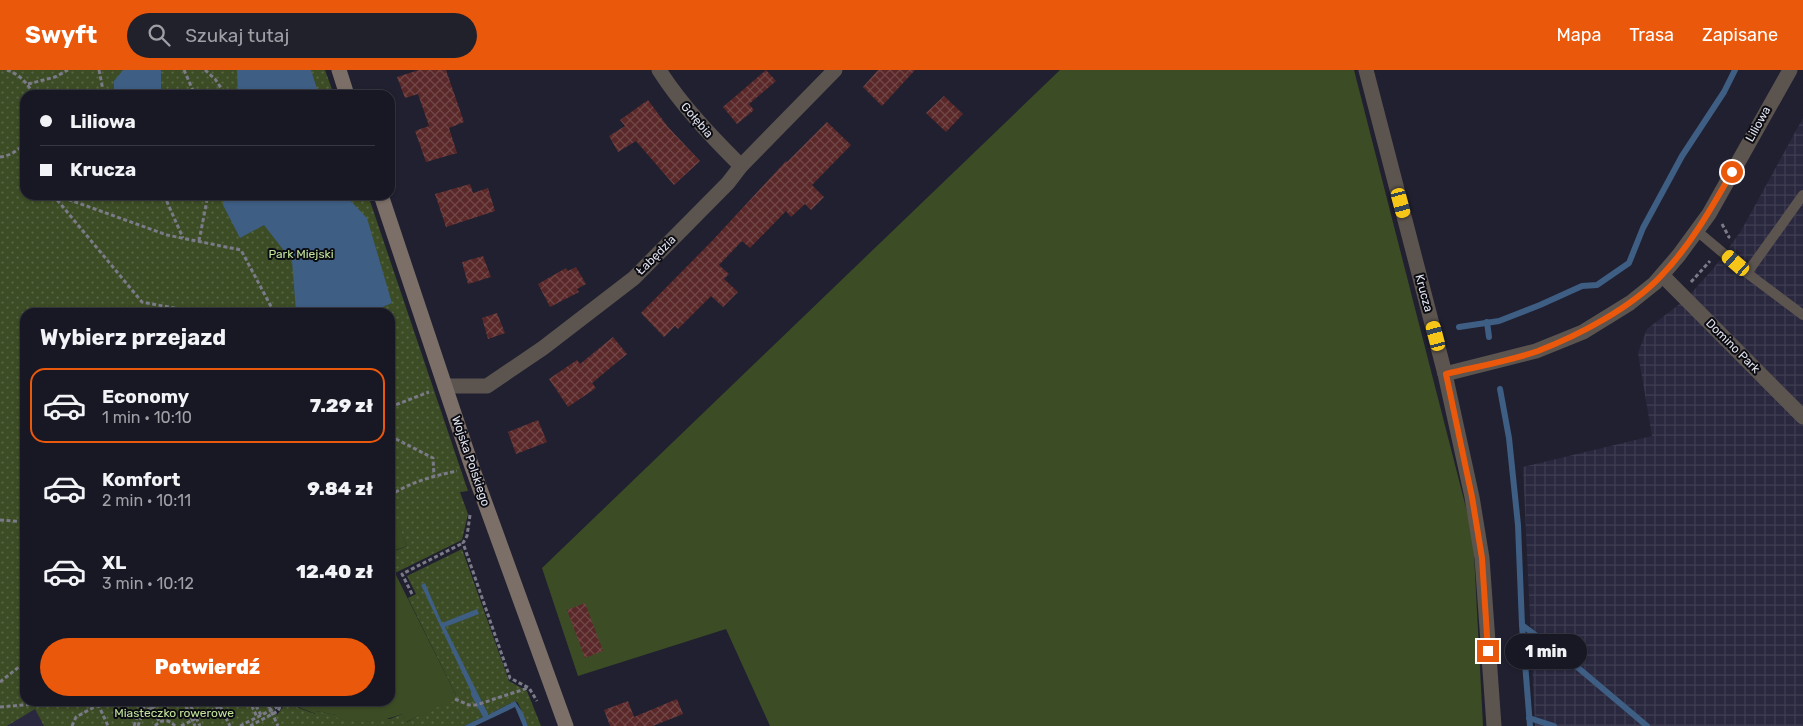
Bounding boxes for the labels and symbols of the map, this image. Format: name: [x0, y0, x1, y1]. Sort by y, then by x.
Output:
street label: Gołębia: [678, 100, 716, 140]
street label: Liliowa: [1743, 104, 1773, 144]
route start: [1721, 161, 1743, 183]
car: [1389, 187, 1412, 219]
street label: Łabędzia: [633, 232, 679, 278]
park label: Park Miejski: [268, 247, 334, 261]
car: [1719, 247, 1752, 279]
street label: Krucza: [1412, 273, 1436, 313]
street label: Domino Park: [1703, 316, 1764, 377]
car: [1424, 320, 1447, 352]
street label: Wojska Polskiego: [449, 414, 493, 508]
callout: 1 min: [1506, 634, 1588, 668]
route end: [1477, 640, 1499, 662]
park label: Miasteczko rowerowe: [114, 706, 234, 720]

